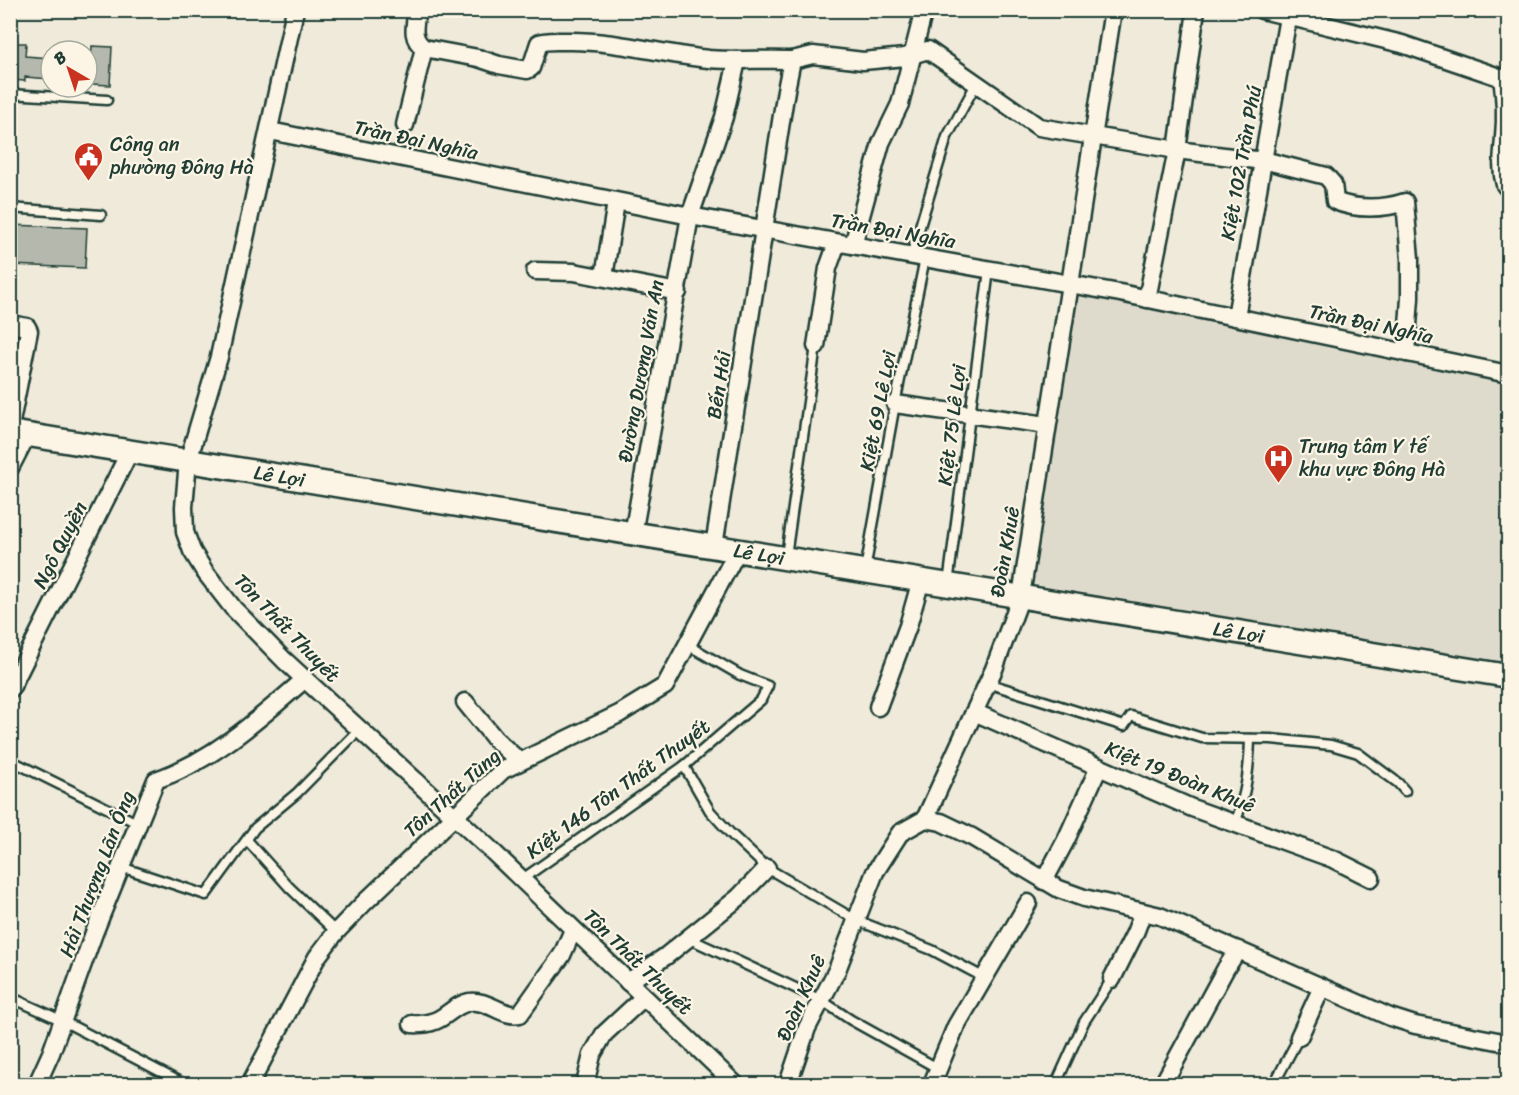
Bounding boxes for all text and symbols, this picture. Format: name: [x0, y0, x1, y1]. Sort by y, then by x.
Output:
north arrow: [39, 39, 99, 99]
text: B: [47, 43, 74, 72]
street label: Kiệt 102 Trần Phú: [1210, 83, 1272, 243]
street label: Trần Đại Nghĩa: [351, 110, 482, 170]
place label: Công an phường Đông Hà: [109, 127, 254, 185]
public building icon: Công an phường Đông Hà: [73, 140, 105, 182]
street label: Trần Đại Nghĩa: [828, 203, 959, 259]
street label: Đường Dương Văn An: [608, 277, 674, 465]
street label: Trần Đại Nghĩa: [1306, 294, 1437, 354]
street label: Kiệt 69 Lê Lợi: [849, 346, 907, 474]
street label: Bến Hải: [696, 347, 742, 422]
street label: Kiệt 75 Lê Lợi: [927, 361, 977, 488]
place label: Trung tâm Y tế khu vực Đông Hà: [1299, 429, 1445, 487]
hospital icon: Trung tâm Y tế khu vực Đông Hà: [1262, 442, 1294, 484]
street label: Lê Lợi: [251, 454, 309, 498]
street label: Ngô Quyền: [23, 495, 97, 595]
street label: Đoàn Khuê: [980, 504, 1030, 600]
street label: Lê Lợi: [731, 533, 789, 576]
street label: Tôn Thất Thuyết: [225, 565, 349, 691]
street label: Lê Lợi: [1211, 611, 1268, 654]
street label: Kiệt 146 Tôn Thất Thuyết: [518, 710, 718, 868]
street label: Kiệt 19 Đoàn Khuê: [1099, 731, 1261, 823]
street label: Tôn Thất Tùng: [395, 739, 509, 847]
street label: Hải Thượng Lãn Ông: [49, 786, 145, 962]
street label: Tôn Thất Thuyết: [575, 900, 701, 1024]
street label: Đoàn Khuê: [766, 949, 836, 1047]

